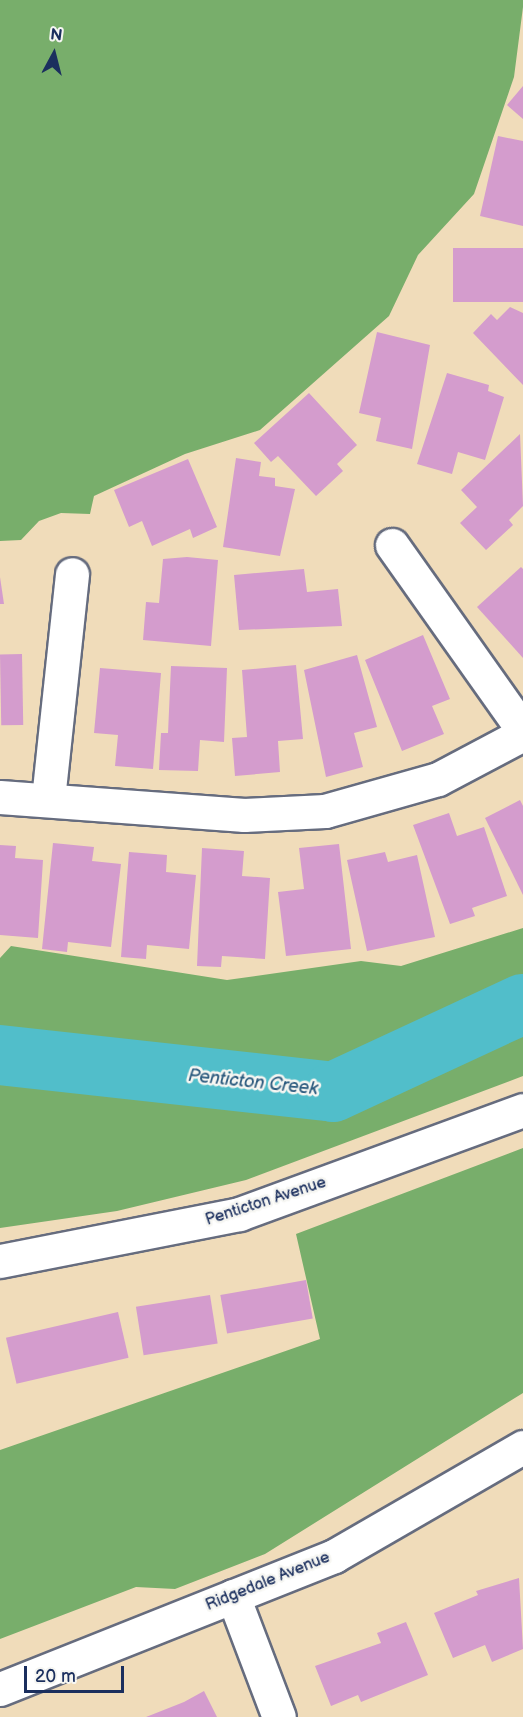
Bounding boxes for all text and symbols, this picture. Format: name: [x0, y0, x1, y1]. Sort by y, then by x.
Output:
north arrow: [24, 24, 84, 84]
text: N: [49, 25, 63, 46]
water label: Penticton Creek: [187, 1065, 319, 1101]
street label: Penticton Avenue: [203, 1173, 329, 1231]
street label: Ridgedale Avenue: [203, 1548, 333, 1616]
scale bar: [27, 1654, 128, 1692]
text: 20 m: [35, 1666, 76, 1687]

